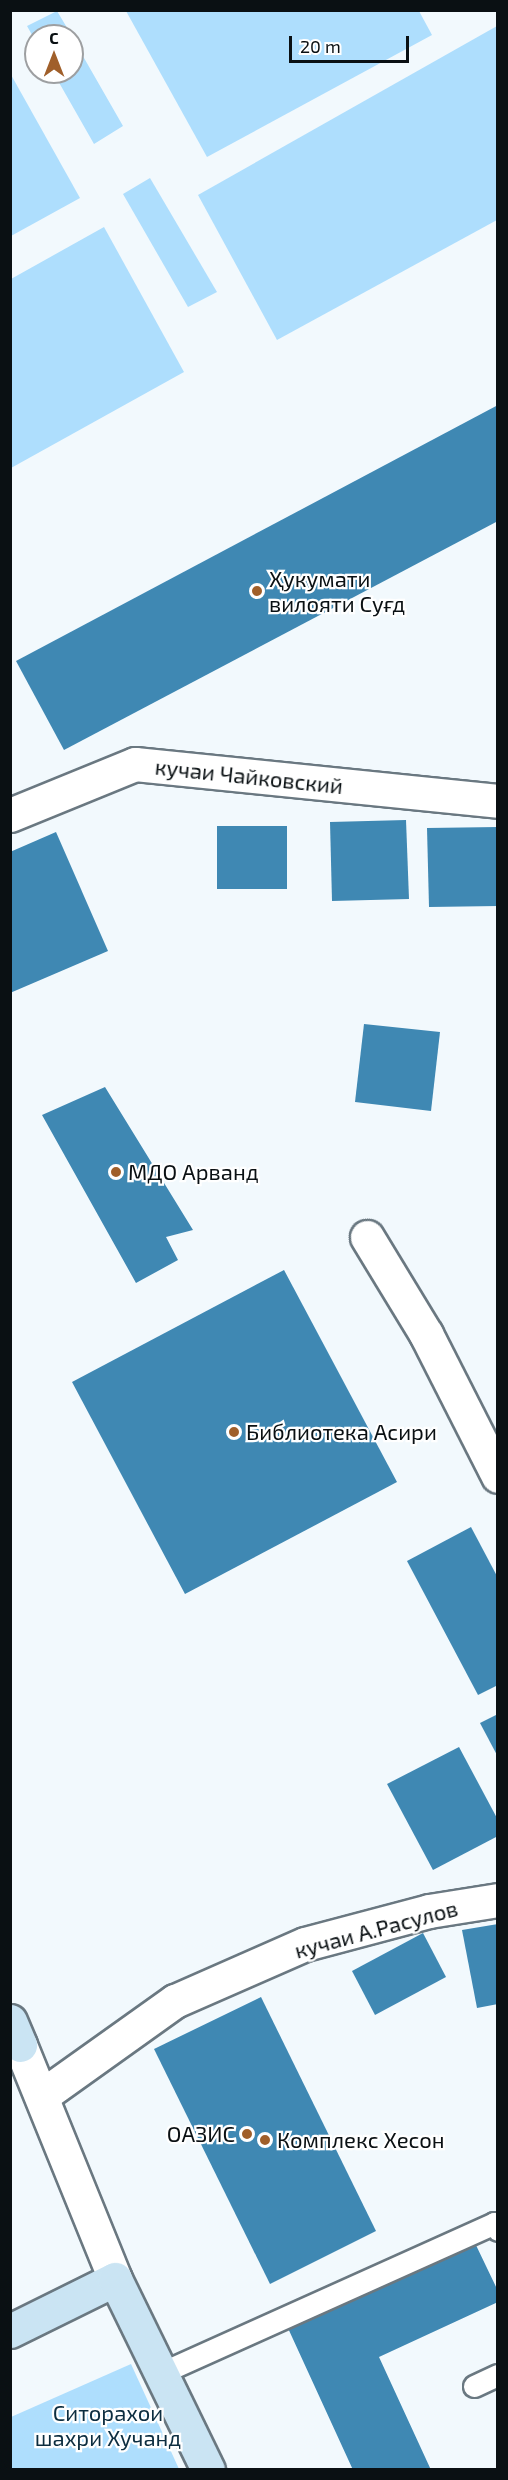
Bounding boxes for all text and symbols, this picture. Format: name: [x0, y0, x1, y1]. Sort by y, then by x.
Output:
north arrow: [24, 24, 84, 84]
scale bar: [292, 24, 412, 62]
text: С: [49, 28, 59, 47]
text: 20 m: [300, 35, 341, 57]
place label: Ҳукумати вилояти Суғд: [269, 565, 405, 616]
marker: Ҳукумати вилояти Суғд: [250, 584, 264, 598]
street label: кучаи Чайковский: [154, 753, 344, 799]
place label: МДО Арванд: [128, 1159, 259, 1185]
marker: МДО Арванд: [109, 1165, 123, 1179]
place label: Библиотека Асири: [246, 1419, 437, 1445]
marker: Библиотека Асири: [227, 1425, 241, 1439]
street label: кучаи А.Расулов: [291, 1895, 461, 1963]
place label: ОАЗИС: [167, 2121, 235, 2147]
marker: ОАЗИС: [240, 2127, 254, 2141]
place label: Комплекс Хесон: [277, 2127, 445, 2153]
marker: Комплекс Хесон: [258, 2133, 272, 2147]
park label: Ситорахои шахри Хучанд: [35, 2399, 181, 2450]

